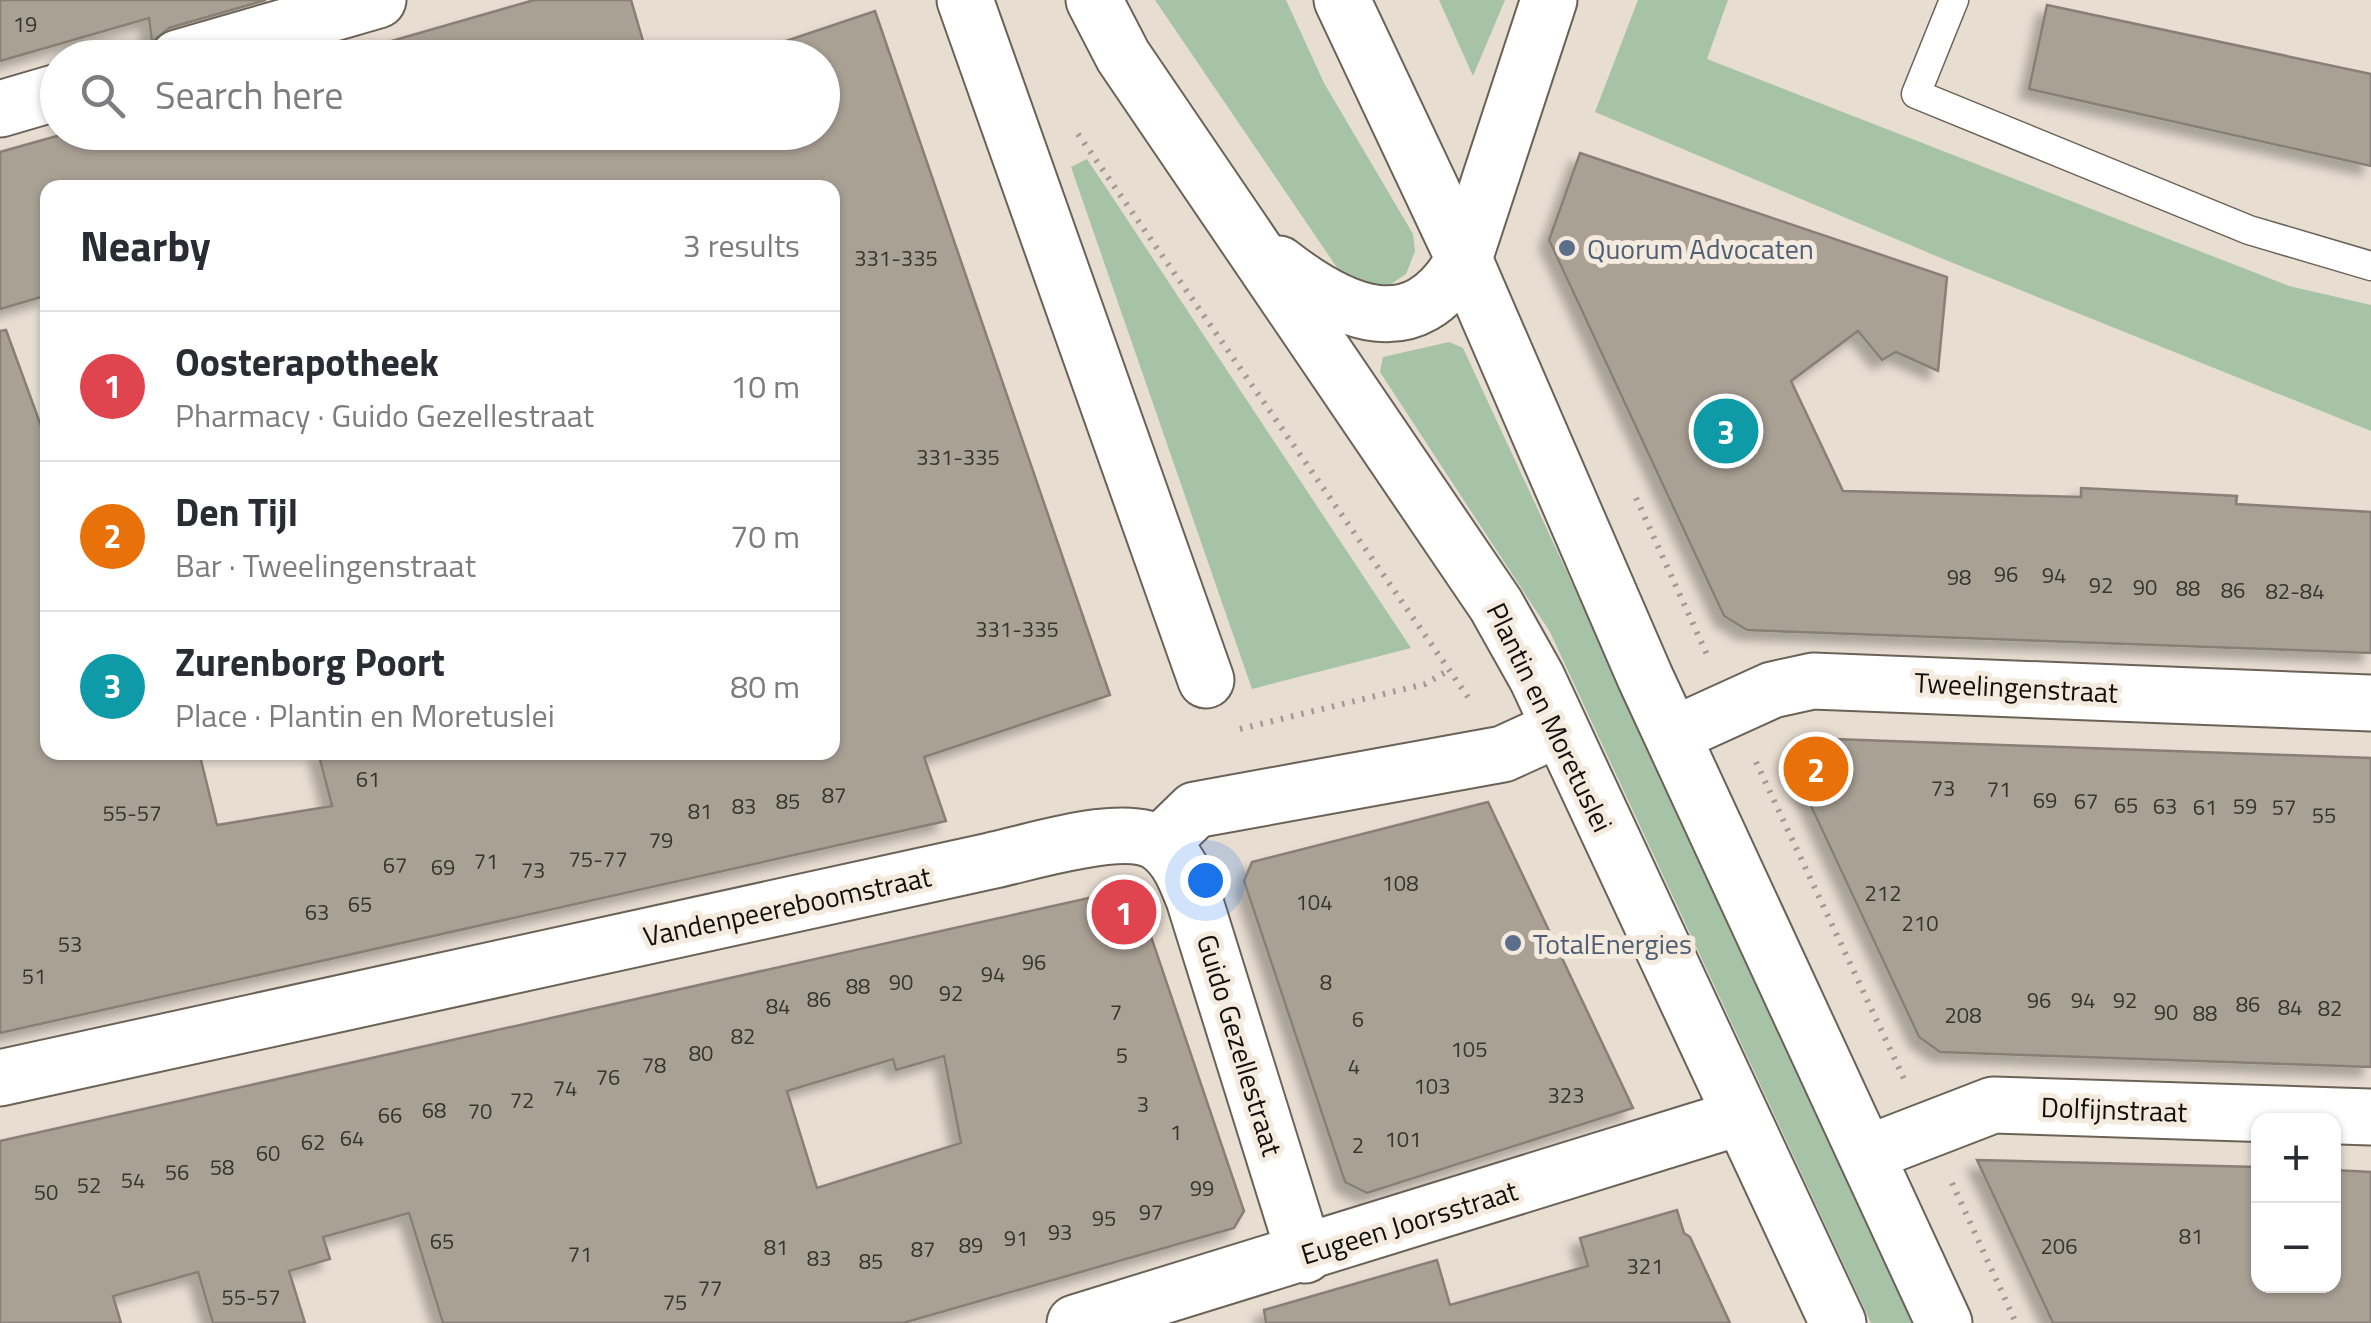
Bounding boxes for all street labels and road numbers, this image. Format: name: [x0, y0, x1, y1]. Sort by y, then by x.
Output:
street label: Plantin en Moretuslei: [1476, 595, 1624, 839]
street label: Tweelingenstraat: [1913, 660, 2119, 714]
street label: Vandenpeereboomstraat: [639, 854, 935, 958]
street label: Guido Gezellestraat: [1186, 929, 1294, 1161]
street label: Dolfijnstraat: [2040, 1085, 2188, 1133]
street label: Eugeen Joorsstraat: [1295, 1169, 1523, 1275]

